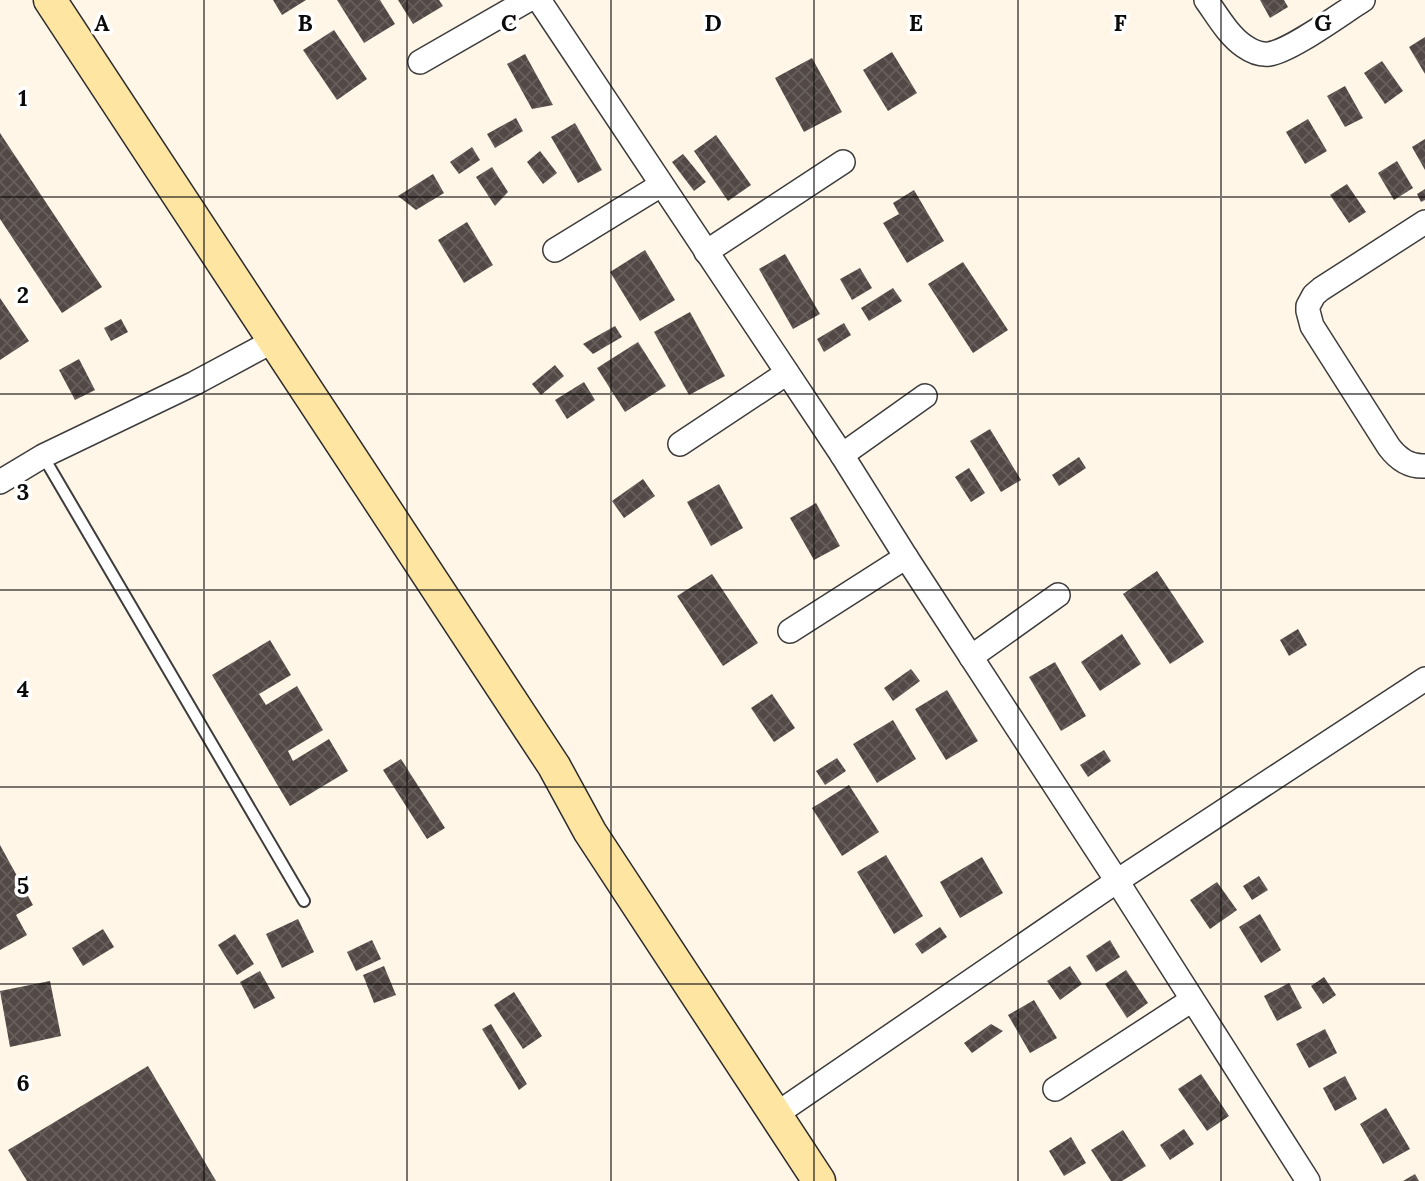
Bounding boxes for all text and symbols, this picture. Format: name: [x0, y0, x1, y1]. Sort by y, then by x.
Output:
text: A: [94, 8, 110, 37]
text: B: [297, 8, 313, 37]
text: C: [501, 8, 517, 37]
text: D: [704, 8, 722, 37]
text: E: [909, 8, 923, 37]
text: F: [1113, 8, 1127, 37]
text: G: [1314, 8, 1332, 37]
text: 1: [18, 83, 28, 112]
text: 2: [17, 280, 29, 309]
text: 3: [17, 477, 29, 506]
text: 4: [17, 674, 29, 703]
text: 5: [17, 871, 29, 900]
text: 6: [16, 1068, 30, 1097]

